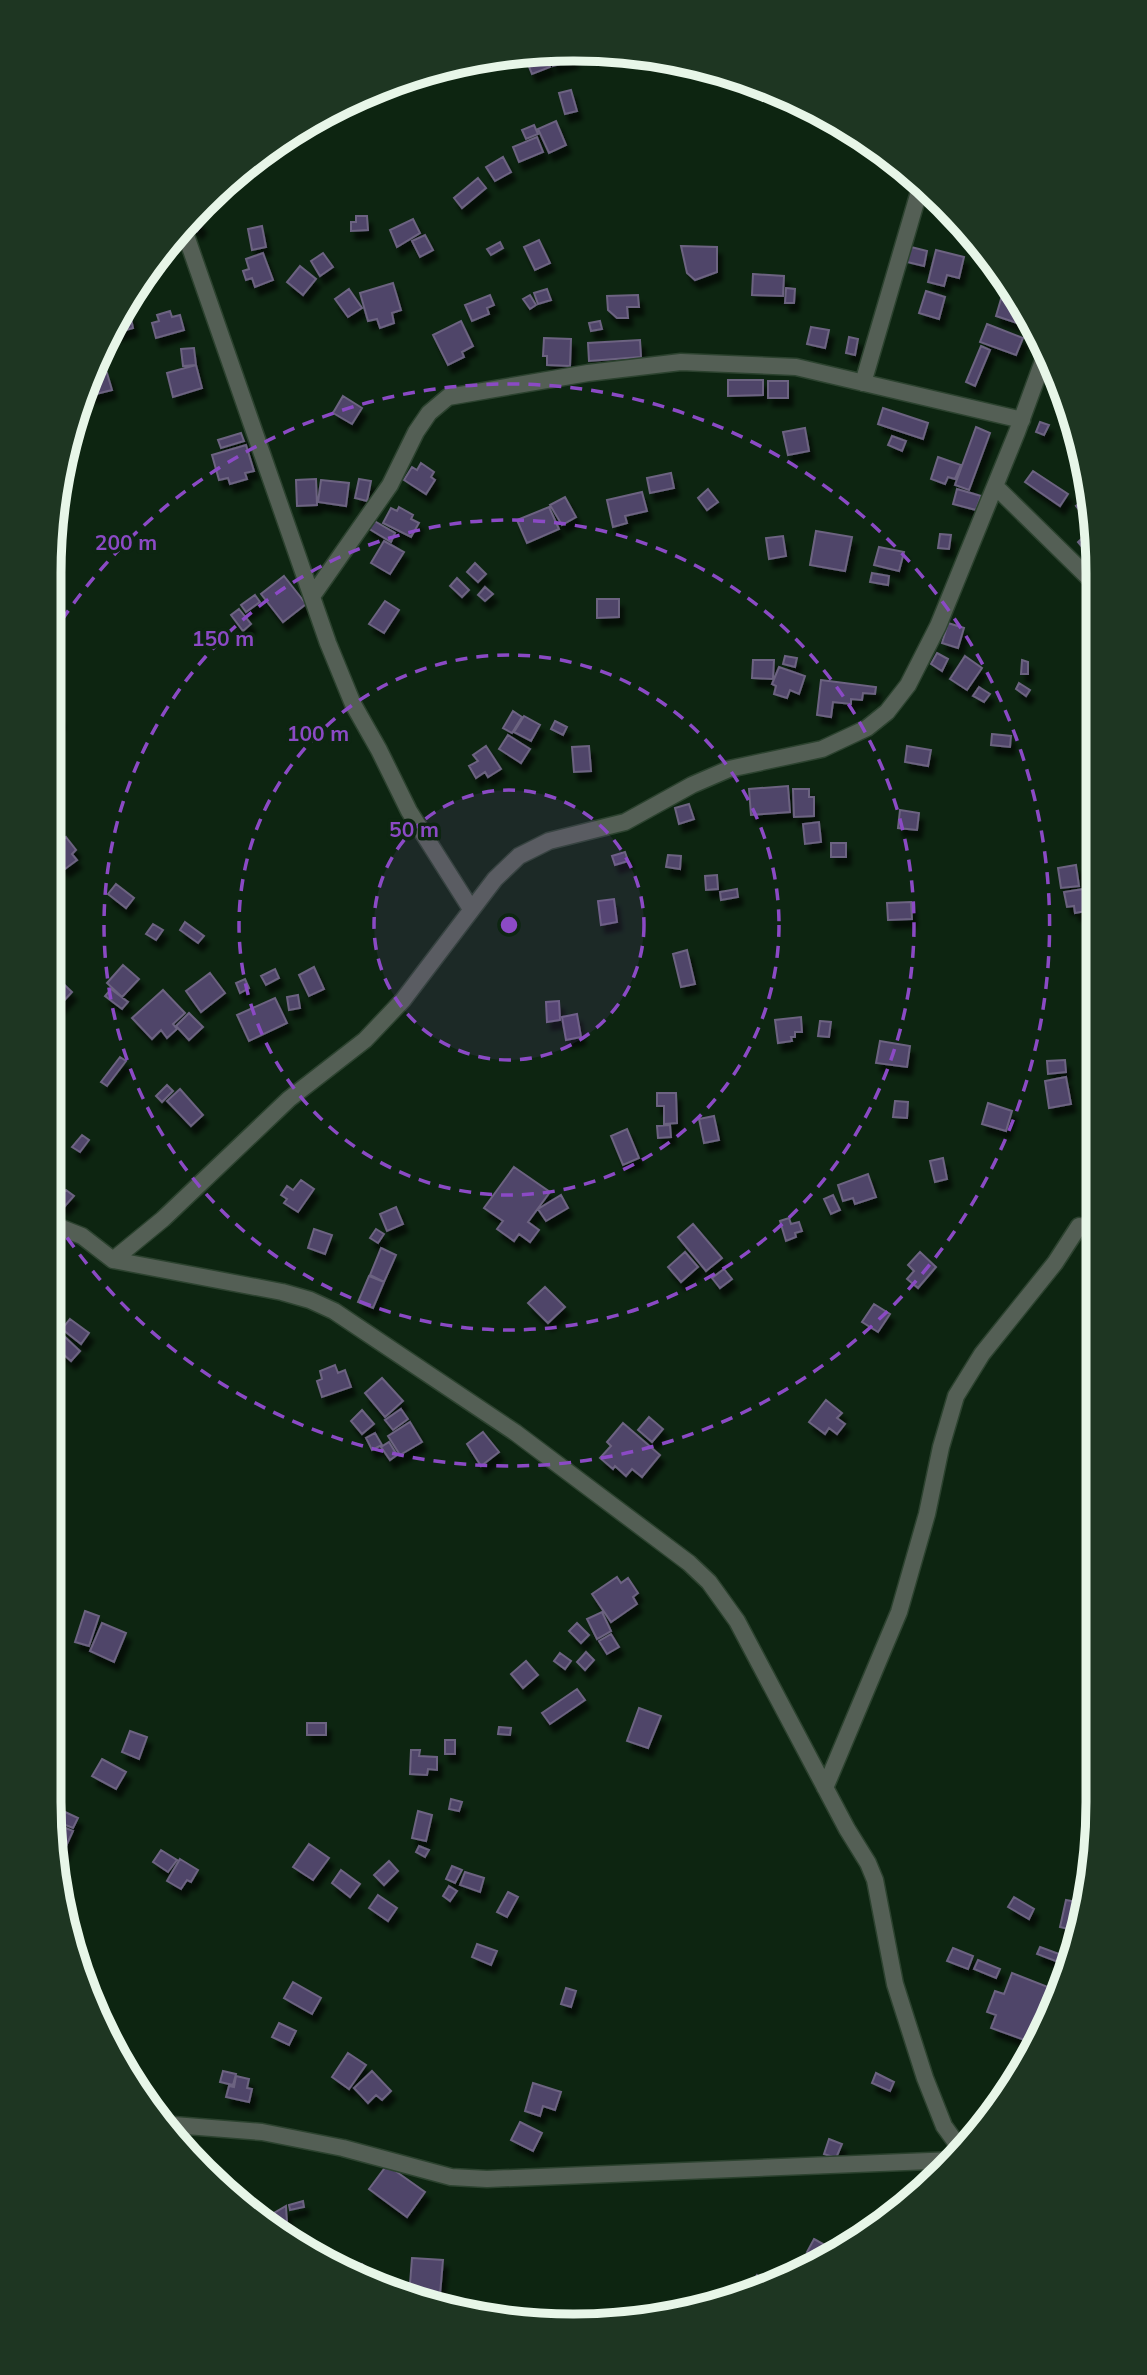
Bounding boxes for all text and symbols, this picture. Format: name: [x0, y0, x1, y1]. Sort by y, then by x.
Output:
text: 200 m: [95, 529, 157, 555]
text: 150 m: [192, 625, 254, 651]
text: 100 m: [287, 720, 349, 746]
text: 50 m: [389, 816, 439, 842]
centre of rings: [497, 913, 521, 937]

